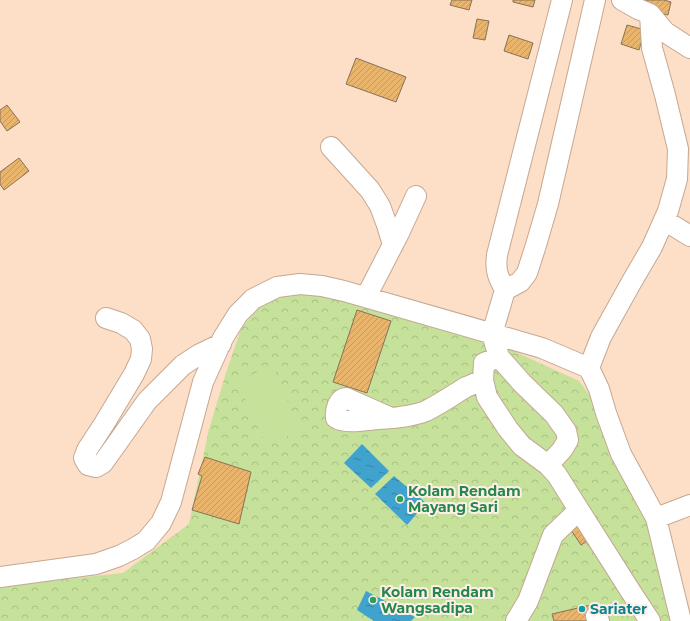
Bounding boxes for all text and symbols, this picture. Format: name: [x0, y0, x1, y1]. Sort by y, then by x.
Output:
place label: Kolam Rendam Mayang Sari: [408, 482, 521, 516]
marker: Kolam Rendam Mayang Sari: [395, 494, 405, 504]
place label: Kolam Rendam Wangsadipa: [381, 583, 494, 617]
marker: Kolam Rendam Wangsadipa: [368, 595, 378, 605]
place label: Sariater: [590, 600, 647, 618]
marker: Sariater: [577, 604, 587, 614]

